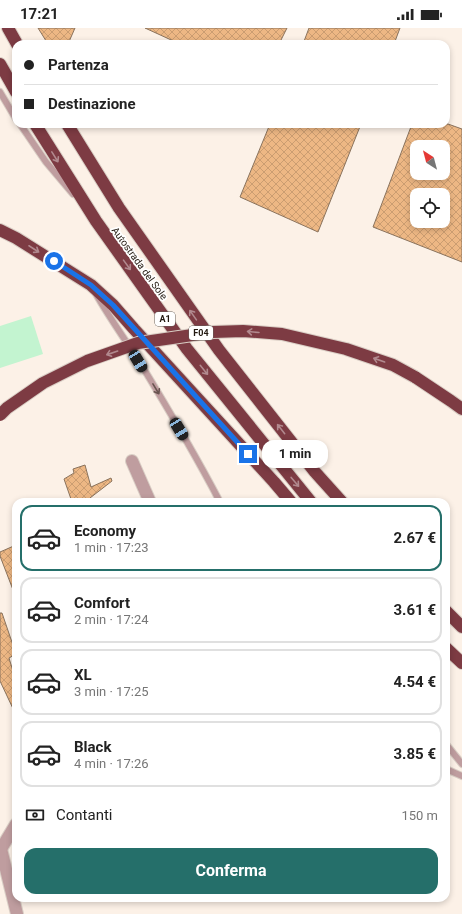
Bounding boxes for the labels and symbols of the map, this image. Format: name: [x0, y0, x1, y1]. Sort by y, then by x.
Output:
north arrow: [410, 140, 450, 180]
one-way arrow: [52, 151, 60, 163]
street label: Autostrada del Sole: [110, 225, 170, 302]
one-way arrow: [28, 245, 39, 253]
route start: [45, 252, 63, 270]
one-way arrow: [123, 260, 131, 271]
one-way arrow: [189, 310, 197, 321]
road number: A1: [155, 312, 175, 326]
road number: F04: [189, 326, 213, 340]
one-way arrow: [247, 328, 260, 335]
car: [127, 348, 149, 374]
one-way arrow: [106, 349, 118, 357]
one-way arrow: [374, 356, 386, 364]
one-way arrow: [200, 365, 208, 376]
one-way arrow: [151, 384, 160, 395]
car: [168, 416, 190, 442]
one-way arrow: [277, 424, 285, 435]
callout: 1 min: [262, 440, 328, 468]
route end: [239, 445, 257, 463]
one-way arrow: [290, 477, 299, 487]

